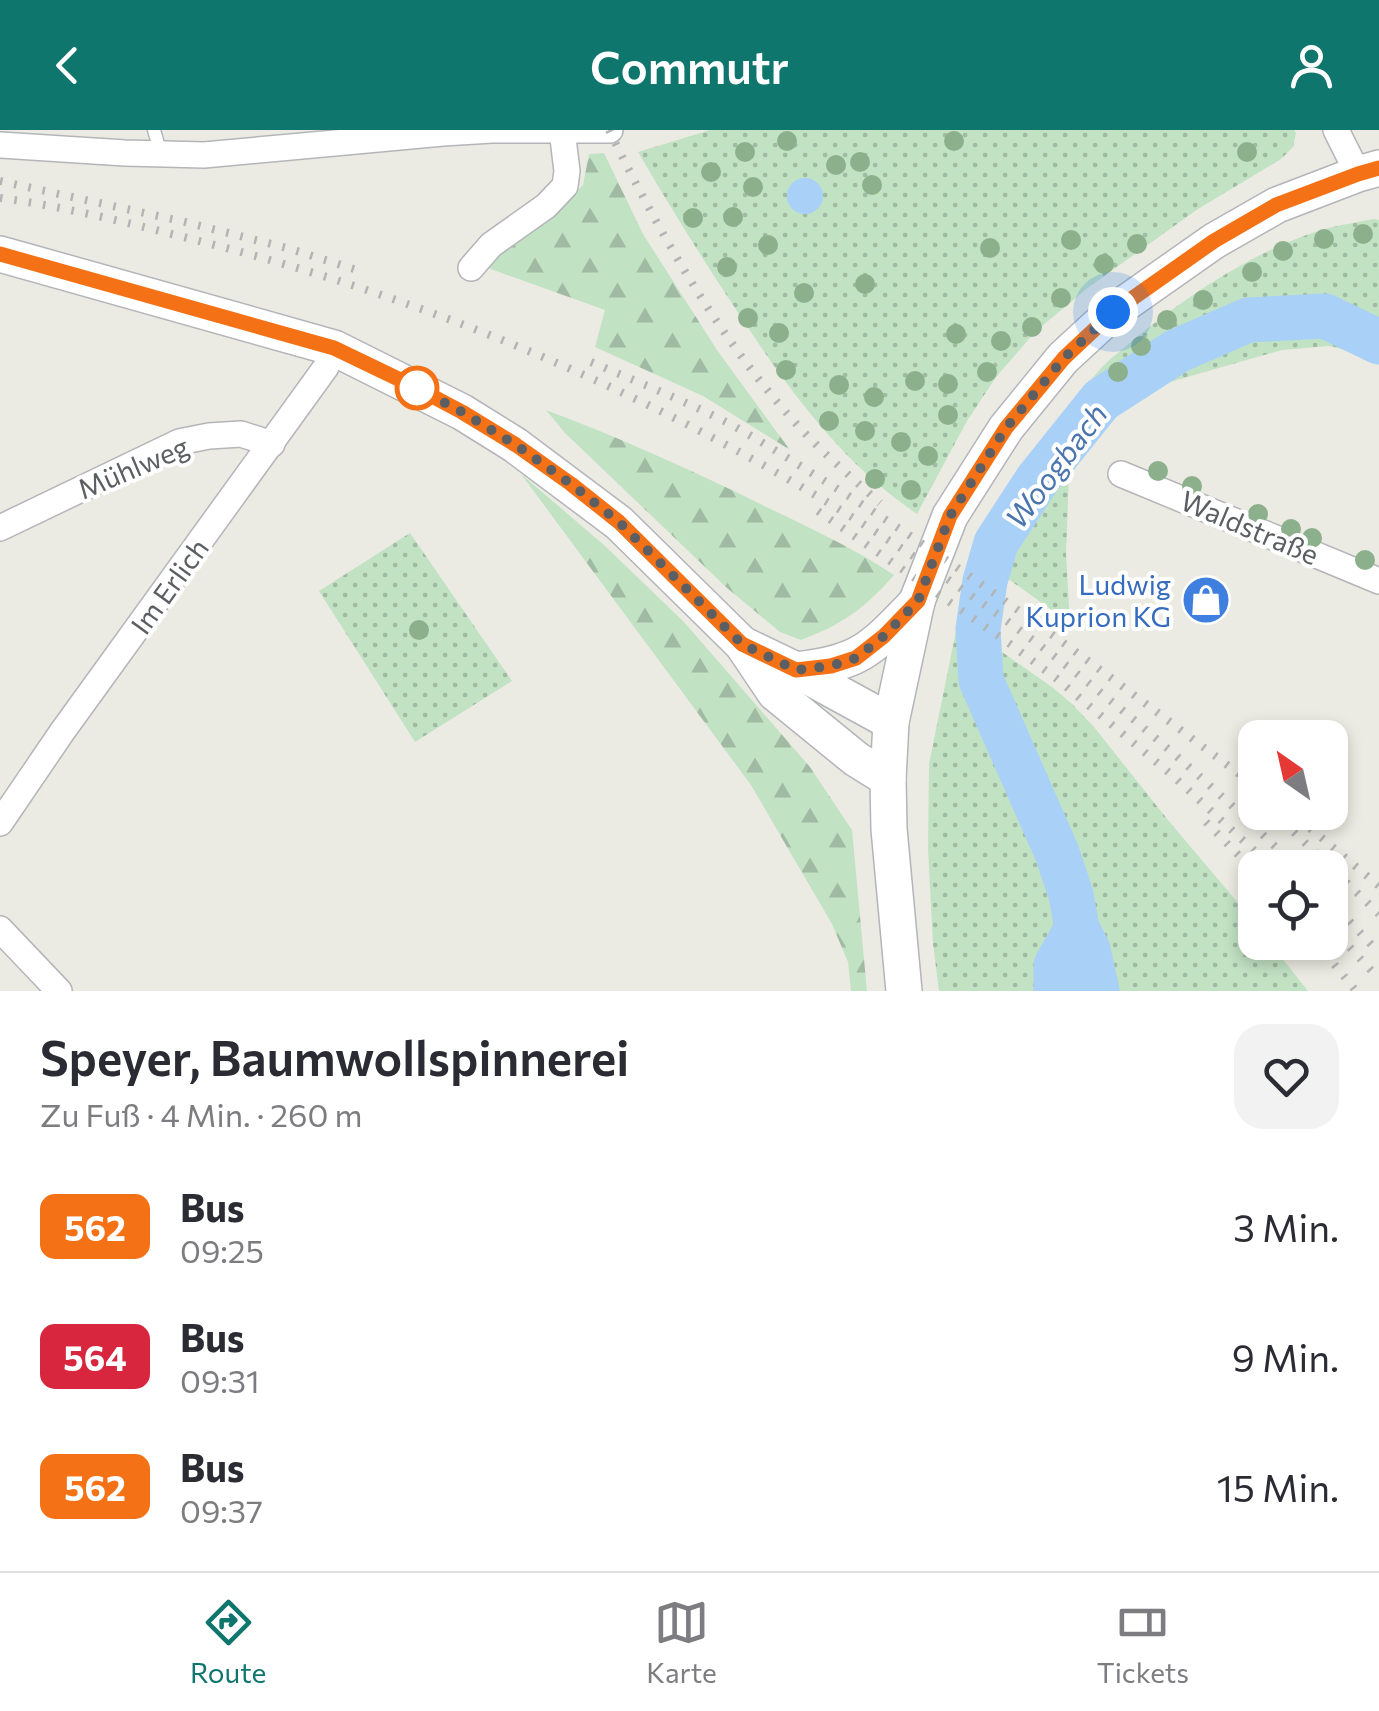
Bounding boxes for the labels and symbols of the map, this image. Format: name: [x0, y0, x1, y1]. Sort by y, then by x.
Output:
your location: [1088, 287, 1138, 337]
unlabelled marker: [396, 367, 438, 409]
water label: Woogbach: [996, 395, 1114, 535]
street label: Mühlweg: [72, 428, 194, 506]
street label: Waldstraße: [1176, 483, 1324, 571]
street label: Im Erlich: [123, 532, 215, 640]
place label: Ludwig Kuprion KG: [1025, 567, 1171, 633]
shop icon: Ludwig Kuprion KG: [1180, 574, 1232, 626]
north arrow: [1238, 720, 1348, 830]

